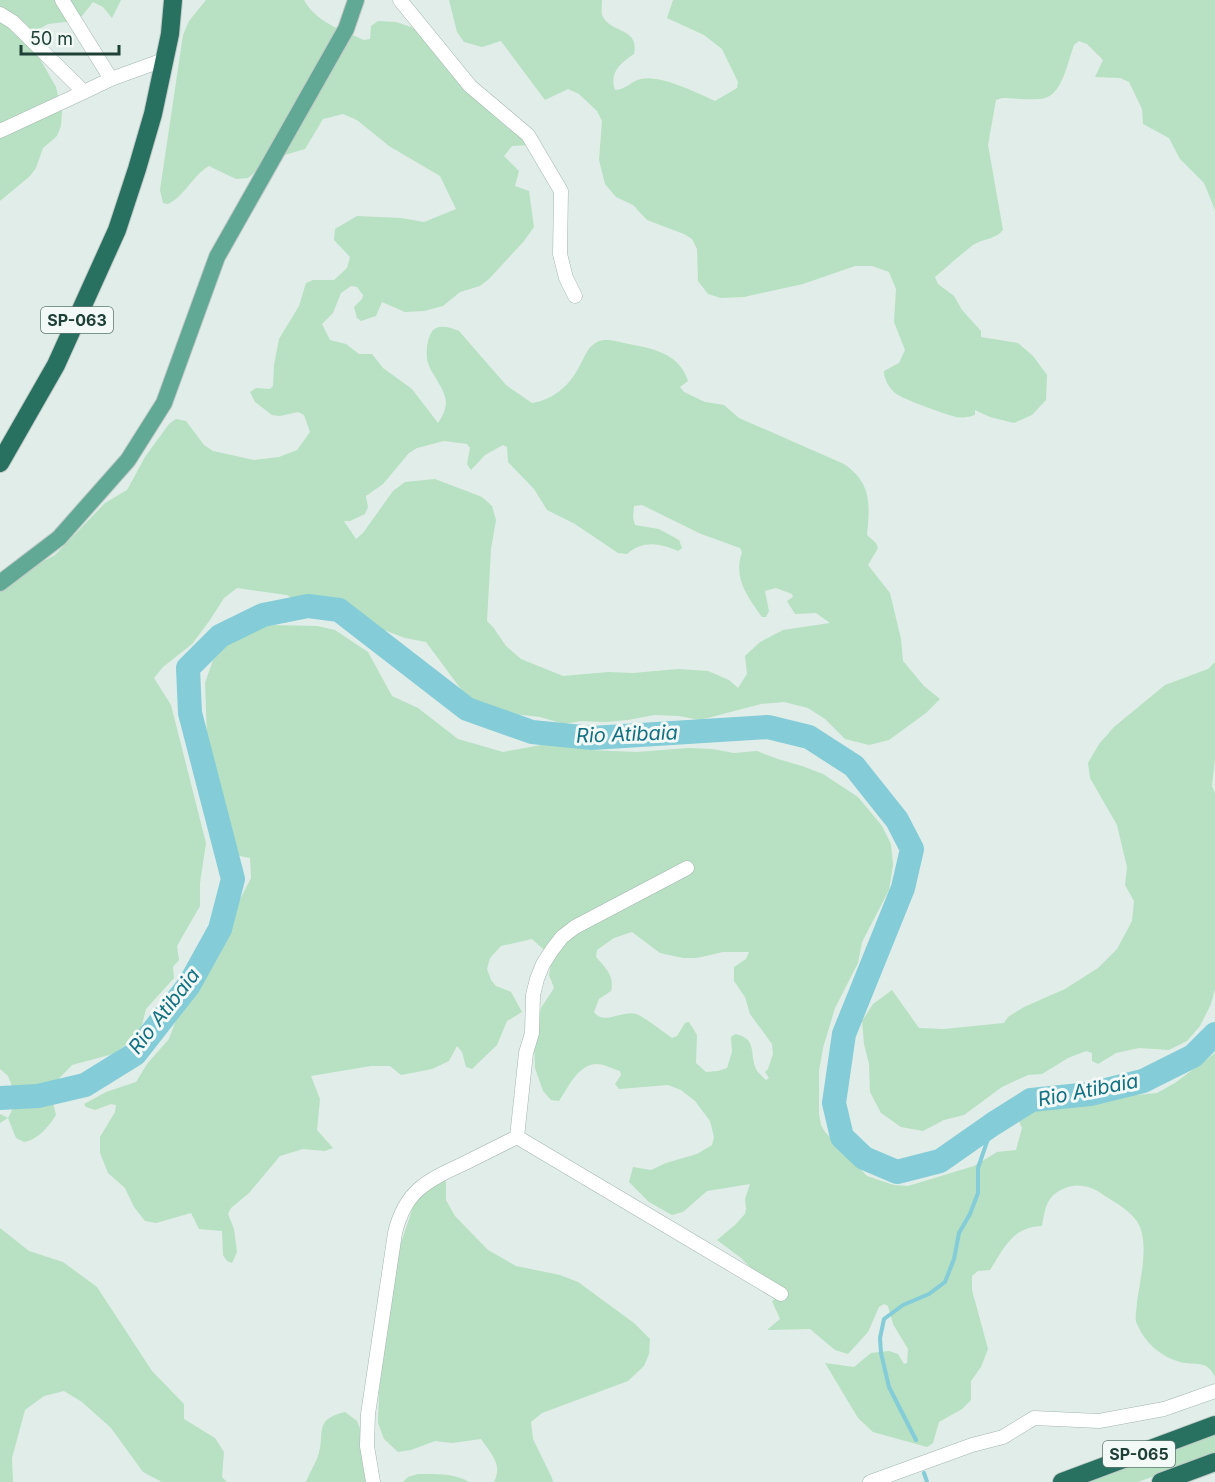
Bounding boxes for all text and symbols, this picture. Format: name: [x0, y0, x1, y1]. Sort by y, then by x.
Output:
scale bar: [21, 18, 118, 56]
text: 50 m: [30, 28, 73, 49]
road number: SP-063: [41, 307, 113, 333]
water label: Rio Atibaia: [576, 720, 678, 748]
water label: Rio Atibaia: [123, 963, 205, 1059]
water label: Rio Atibaia: [1036, 1069, 1140, 1111]
road number: SP-065: [1103, 1441, 1175, 1467]

